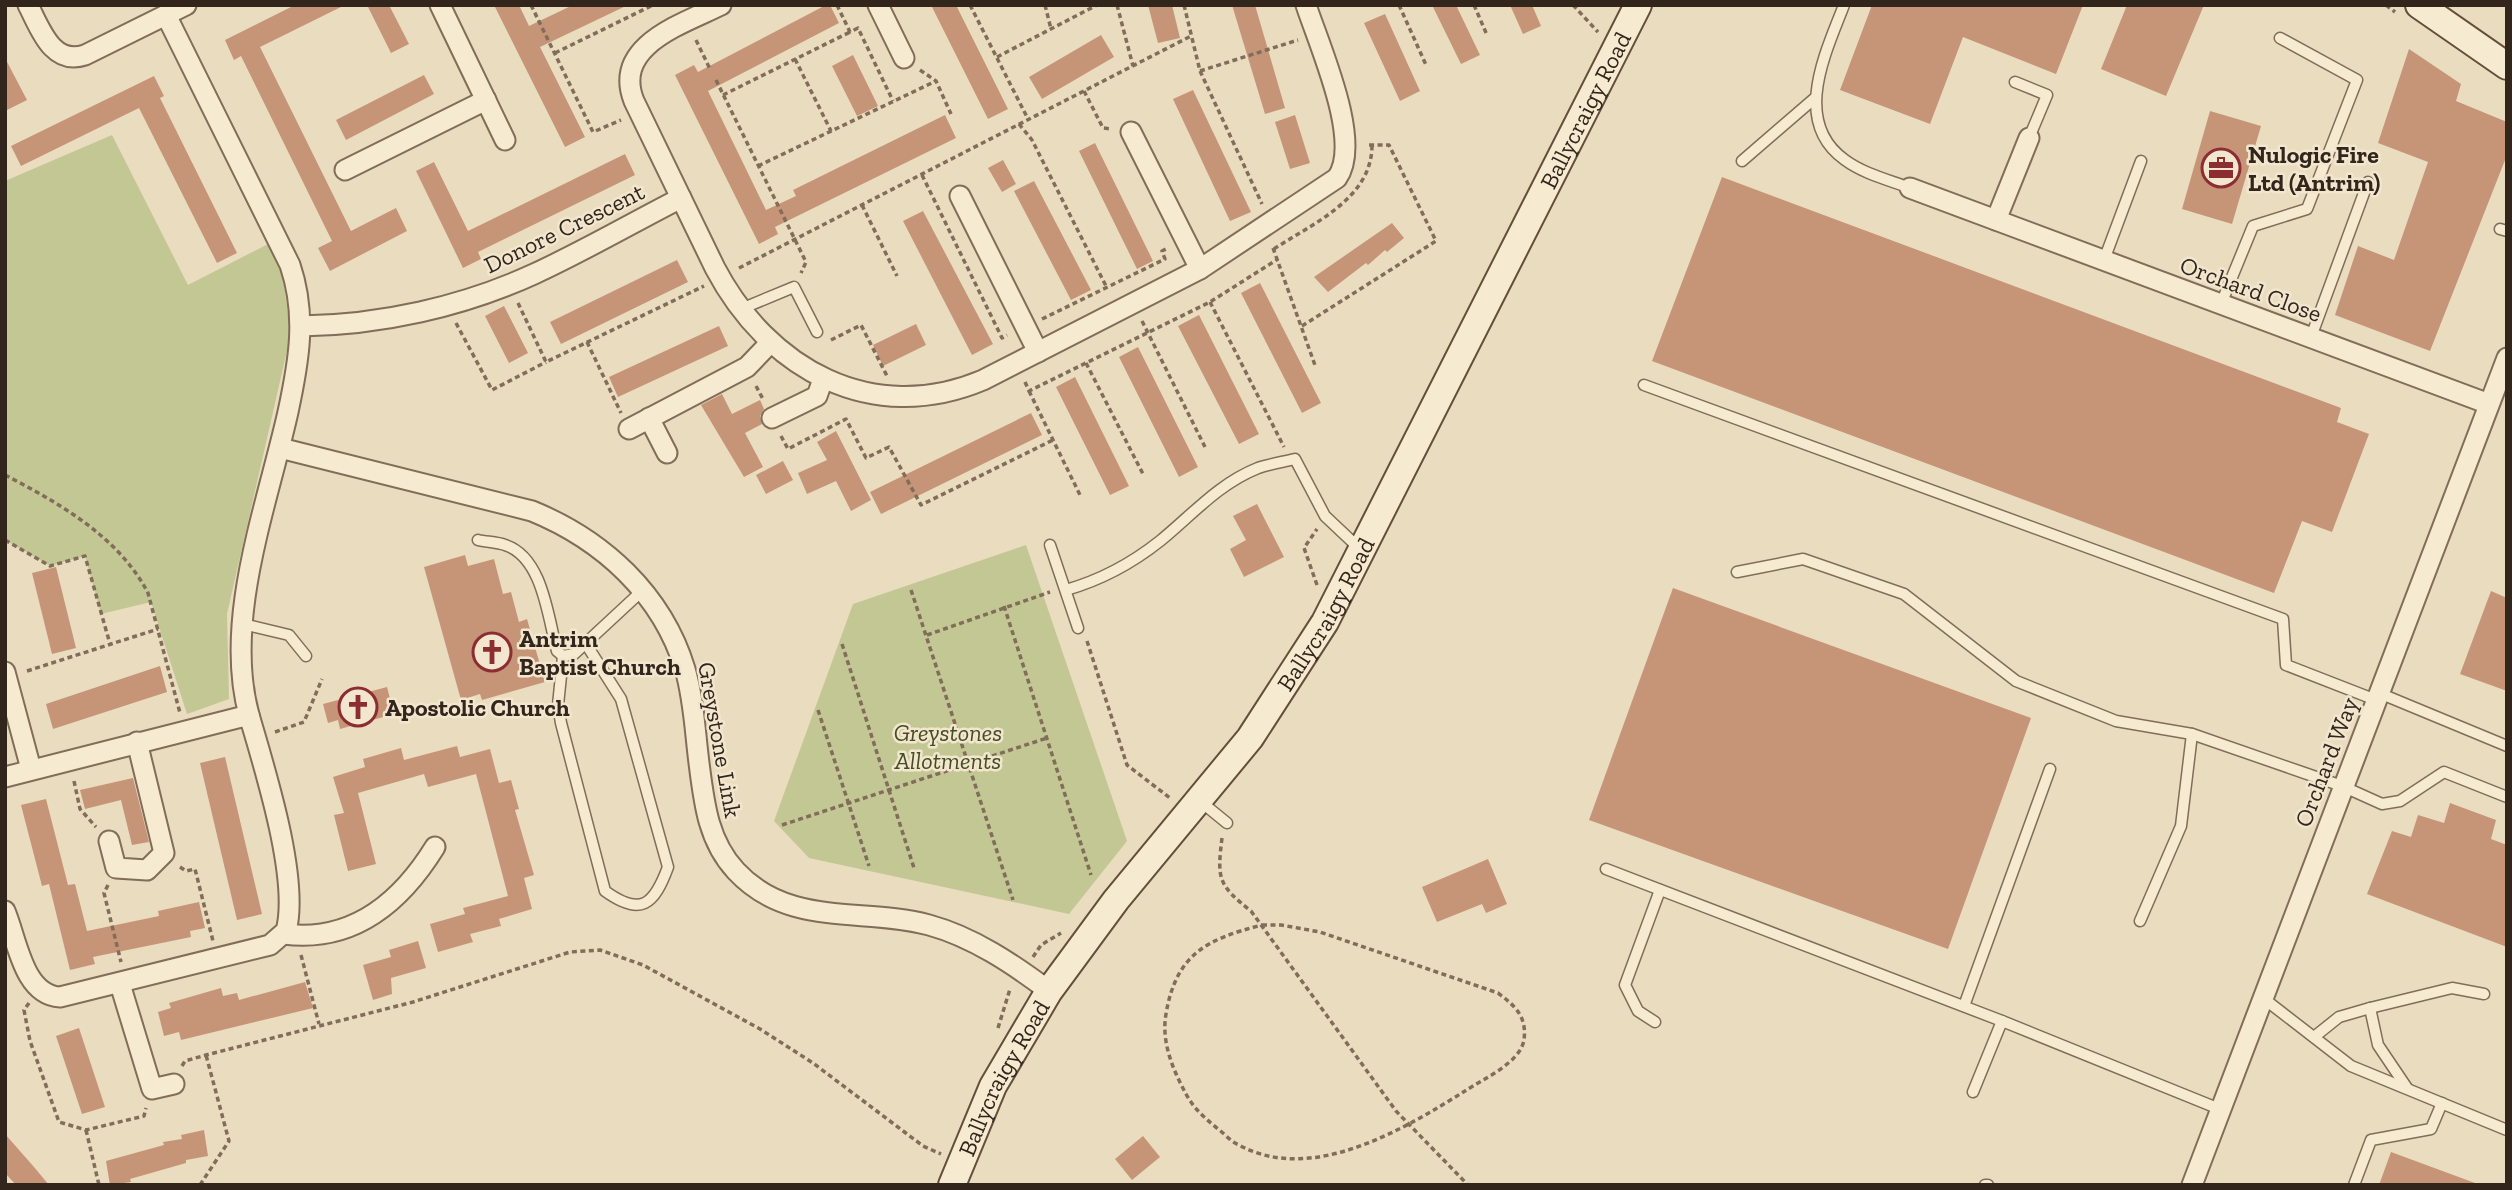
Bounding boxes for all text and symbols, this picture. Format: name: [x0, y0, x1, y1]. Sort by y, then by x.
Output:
street label: Ballycraigy Road: [1533, 27, 1637, 193]
place label: Nulogic Fire Ltd (Antrim): [2248, 140, 2380, 197]
office icon: Nulogic Fire Ltd (Antrim): [2200, 147, 2242, 189]
street label: Donore Crescent: [479, 177, 649, 279]
street label: Orchard Close: [2176, 250, 2326, 328]
street label: Ballycraigy Road: [1270, 532, 1380, 696]
place label: Antrim Baptist Church: [519, 624, 681, 681]
church icon: Antrim Baptist Church: [471, 631, 513, 673]
street label: Greystone Link: [692, 660, 748, 821]
church icon: Apostolic Church: [337, 686, 379, 728]
street label: Orchard Way: [2288, 692, 2364, 831]
place label: Apostolic Church: [385, 693, 570, 722]
park label: Greystones Allotments: [894, 718, 1002, 775]
street label: Ballycraigy Road: [951, 994, 1055, 1160]

